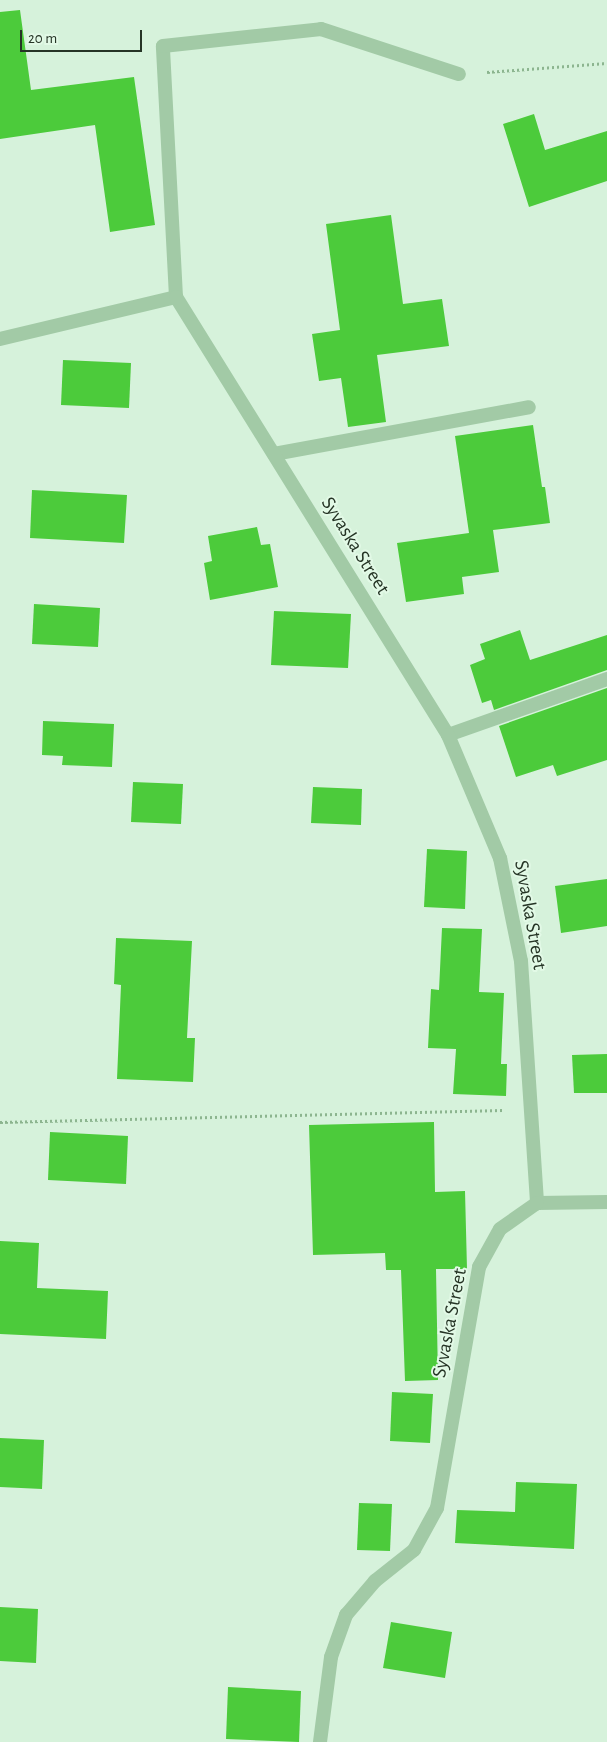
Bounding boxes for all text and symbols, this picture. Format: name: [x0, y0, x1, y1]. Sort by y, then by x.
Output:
scale bar: [22, 20, 145, 52]
text: 20 m: [28, 31, 57, 46]
street label: Syvaska Street: [315, 493, 395, 599]
street label: Syvaska Street: [509, 858, 551, 972]
street label: Syvaska Street: [428, 1266, 472, 1380]

